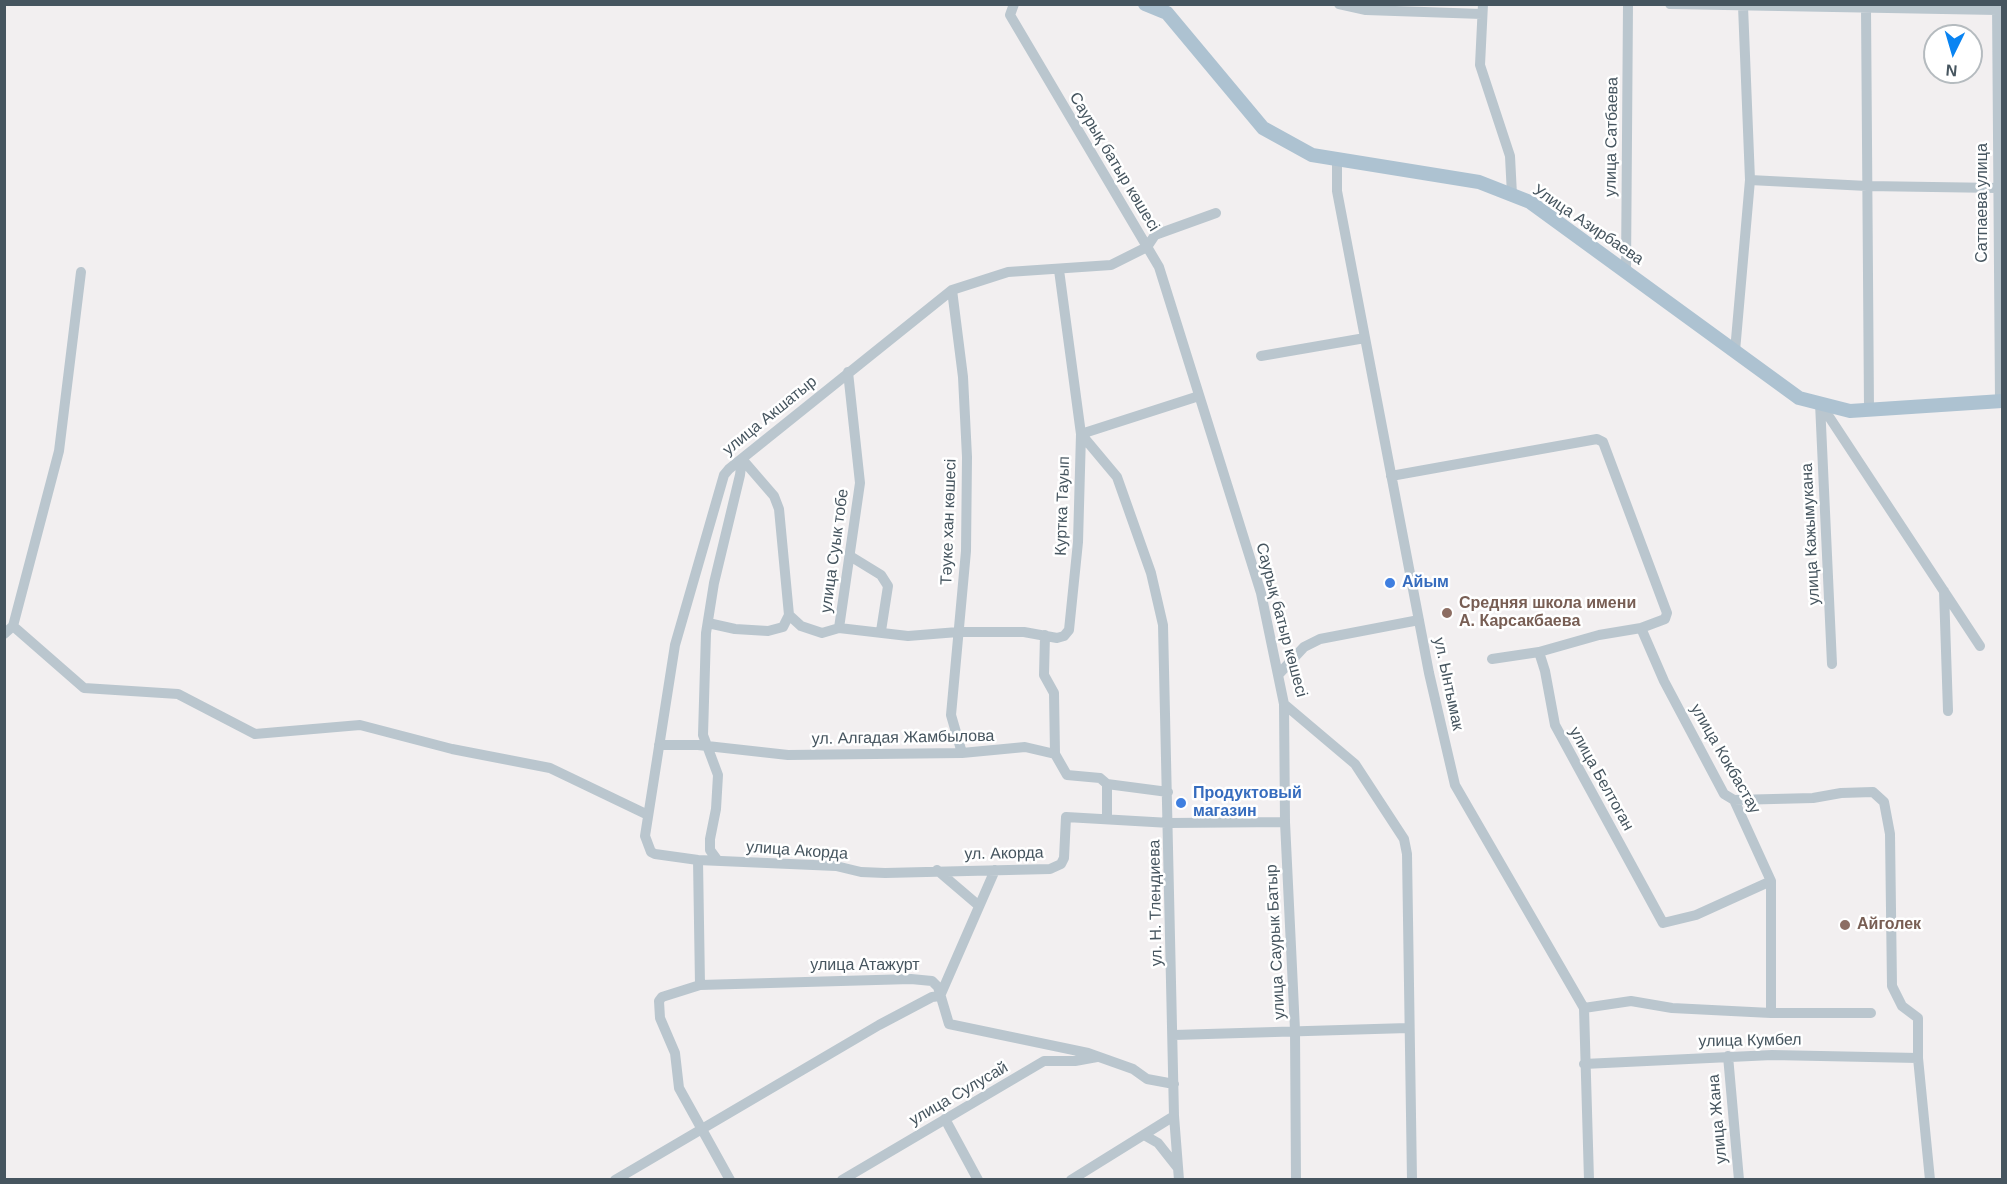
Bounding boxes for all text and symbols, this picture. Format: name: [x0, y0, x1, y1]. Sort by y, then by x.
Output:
north arrow: [1923, 24, 1983, 84]
text: N: [1945, 61, 1958, 79]
street label: улица Сатбаева: [1601, 77, 1623, 197]
street label: Саурық батыр көшесі: [1065, 89, 1163, 235]
street label: Сатпаева улица: [1973, 143, 1993, 263]
street label: Улица Азирбаева: [1529, 181, 1647, 269]
street label: улица Акшатыр: [719, 372, 821, 460]
street label: Куртка Тауып: [1052, 456, 1074, 556]
street label: Тәуке хан көшесі: [937, 459, 961, 585]
street label: улица Кажымукана: [1798, 463, 1824, 605]
street label: улица Суык тобе: [817, 488, 853, 614]
street label: Саурық батыр көшесі: [1251, 541, 1311, 699]
place label: Айым: [1402, 573, 1449, 593]
marker: Айым: [1383, 576, 1397, 590]
place label: Средняя школа имени А. Карсакбаева: [1459, 594, 1636, 632]
marker: Средняя школа имени А. Карсакбаева: [1440, 606, 1454, 620]
street label: ул. Ынтымак: [1429, 636, 1467, 732]
street label: улица Кокбастау: [1686, 701, 1764, 817]
street label: улица Белтоган: [1565, 724, 1637, 834]
street label: ул. Алгадая Жамбылова: [812, 727, 994, 749]
place label: Продуктовый магазин: [1193, 784, 1302, 822]
marker: Продуктовый магазин: [1174, 796, 1188, 810]
street label: улица Акорда: [745, 838, 849, 864]
street label: ул. Н. Тлендиева: [1145, 839, 1167, 967]
street label: ул. Акорда: [964, 844, 1044, 864]
street label: улица Саурык Батыр: [1262, 864, 1290, 1020]
place label: Айголек: [1857, 915, 1921, 935]
marker: Айголек: [1838, 918, 1852, 932]
street label: улица Атажурт: [810, 956, 920, 976]
street label: улица Кумбел: [1698, 1031, 1802, 1051]
street label: улица Сулусай: [906, 1058, 1012, 1130]
street label: улица Жана: [1705, 1073, 1731, 1165]

